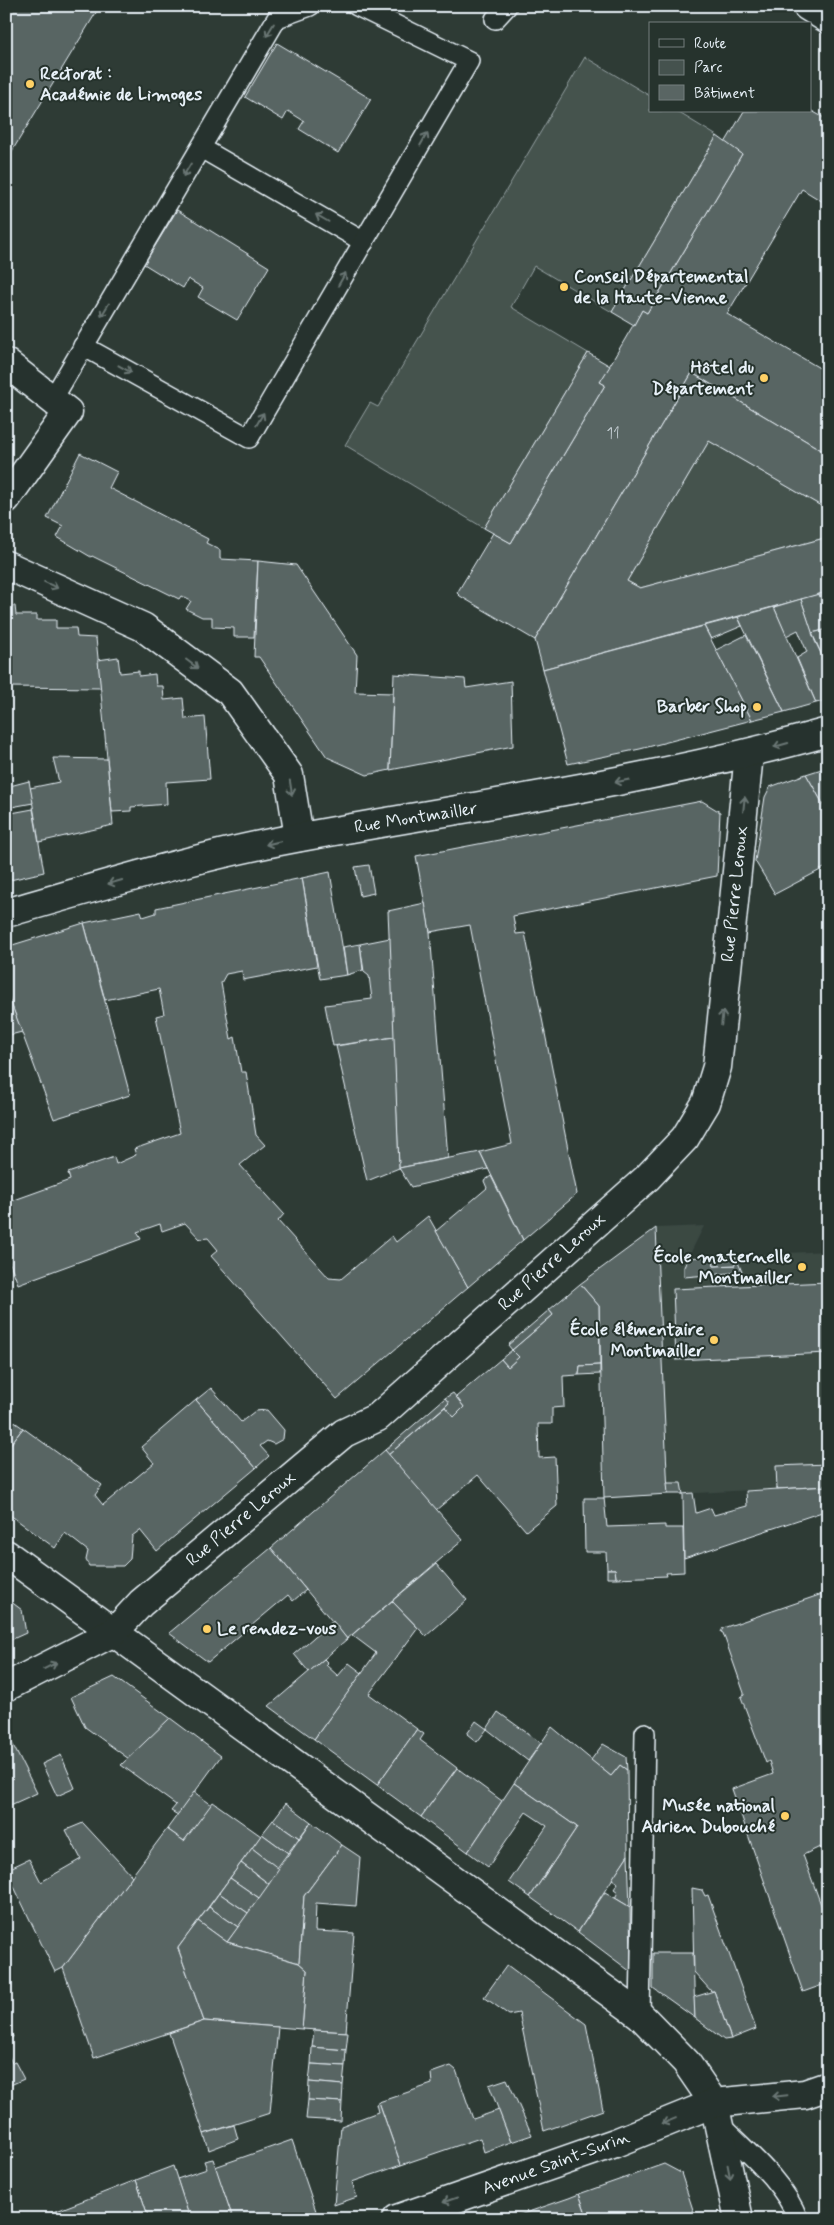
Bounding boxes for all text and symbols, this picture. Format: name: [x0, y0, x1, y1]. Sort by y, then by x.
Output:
legend: [649, 22, 812, 112]
one-way arrow: [264, 23, 274, 37]
text: Route: [694, 34, 727, 54]
text: Parc: [694, 58, 722, 78]
place label: Rectorat : Académie de Limoges: [40, 62, 202, 107]
marker: Rectorat : Académie de Limoges: [24, 78, 36, 90]
text: Bâtiment: [694, 84, 755, 104]
one-way arrow: [419, 132, 429, 146]
one-way arrow: [182, 163, 192, 177]
one-way arrow: [315, 212, 329, 222]
place label: Conseil Départemental de la Haute-Vienne: [574, 265, 748, 310]
one-way arrow: [337, 272, 347, 287]
marker: Conseil Départemental de la Haute-Vienne: [558, 281, 570, 293]
one-way arrow: [99, 303, 109, 317]
place label: Hôtel du Département: [652, 356, 754, 401]
one-way arrow: [118, 365, 132, 375]
marker: Hôtel du Département: [758, 372, 770, 384]
one-way arrow: [255, 412, 265, 427]
house number: 11: [606, 424, 620, 444]
one-way arrow: [43, 581, 58, 590]
one-way arrow: [185, 659, 199, 669]
place label: Barber Shop: [657, 695, 747, 719]
marker: Barber Shop: [751, 701, 763, 713]
one-way arrow: [773, 741, 789, 751]
one-way arrow: [615, 776, 631, 786]
one-way arrow: [287, 780, 297, 796]
street label: Rue Montmailler: [353, 796, 480, 840]
one-way arrow: [739, 797, 749, 813]
street label: Rue Pierre Leroux: [716, 825, 754, 963]
one-way arrow: [265, 839, 281, 848]
one-way arrow: [108, 878, 124, 888]
one-way arrow: [717, 1010, 727, 1026]
street label: Rue Pierre Leroux: [493, 1207, 611, 1317]
place label: École maternelle Montmailler: [653, 1244, 793, 1290]
marker: École maternelle Montmailler: [796, 1261, 808, 1273]
place label: École élémentaire Montmailler: [570, 1317, 704, 1363]
marker: École élémentaire Montmailler: [708, 1334, 720, 1346]
street label: Rue Pierre Leroux: [181, 1466, 301, 1572]
place label: Le rendez-vous: [217, 1617, 337, 1641]
marker: Le rendez-vous: [201, 1623, 213, 1635]
one-way arrow: [42, 1661, 57, 1670]
place label: Musée national Adrien Dubouché: [641, 1794, 776, 1839]
marker: Musée national Adrien Dubouché: [779, 1810, 791, 1822]
one-way arrow: [773, 2091, 789, 2101]
one-way arrow: [662, 2117, 677, 2127]
street label: Avenue Saint-Surin: [479, 2125, 633, 2201]
one-way arrow: [725, 2163, 734, 2179]
one-way arrow: [443, 2196, 458, 2205]

